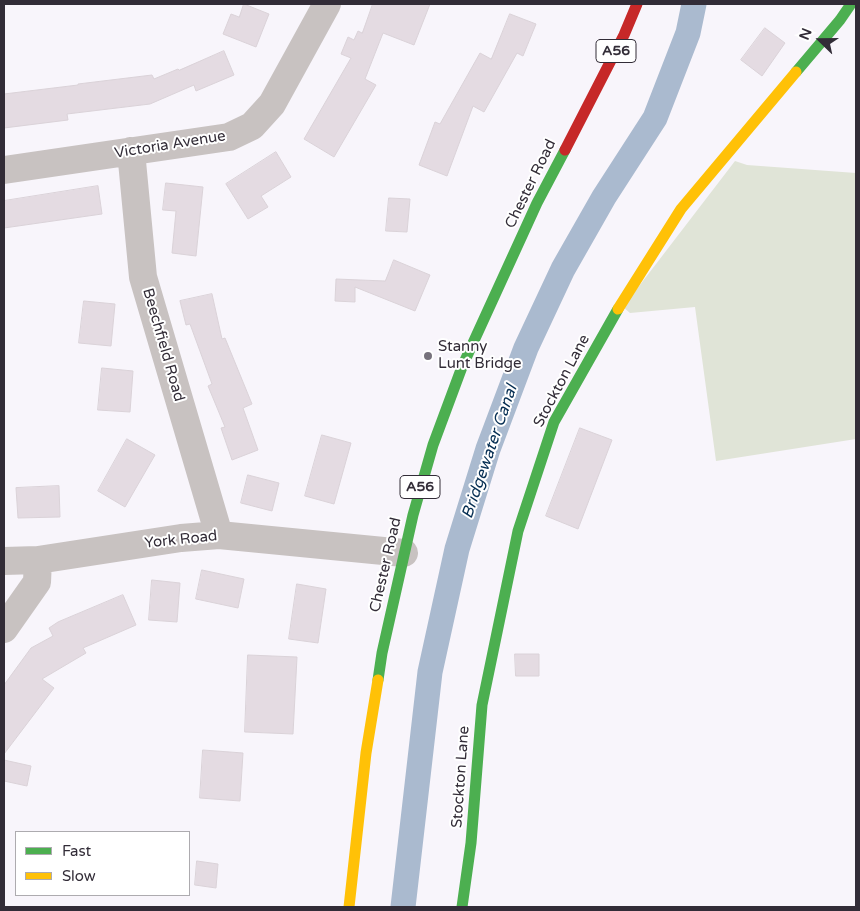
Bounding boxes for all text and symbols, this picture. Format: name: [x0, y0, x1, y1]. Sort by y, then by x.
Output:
north arrow: [795, 15, 845, 65]
text: N: [796, 26, 816, 43]
road number: A56: [596, 40, 636, 62]
street label: Victoria Avenue: [113, 127, 227, 163]
street label: Chester Road: [502, 137, 560, 231]
street label: Beechfield Road: [138, 286, 188, 404]
street label: Stockton Lane: [530, 332, 594, 430]
place label: Stanny Lunt Bridge: [438, 338, 522, 373]
marker: Stanny Lunt Bridge: [422, 350, 434, 362]
water label: Bridgewater Canal: [458, 383, 522, 521]
road number: A56: [400, 476, 440, 498]
street label: Chester Road: [366, 516, 406, 614]
street label: York Road: [144, 527, 218, 553]
street label: Stockton Lane: [448, 725, 474, 829]
legend: [15, 831, 190, 896]
text: Fast: [62, 842, 91, 860]
text: Slow: [62, 867, 96, 885]

